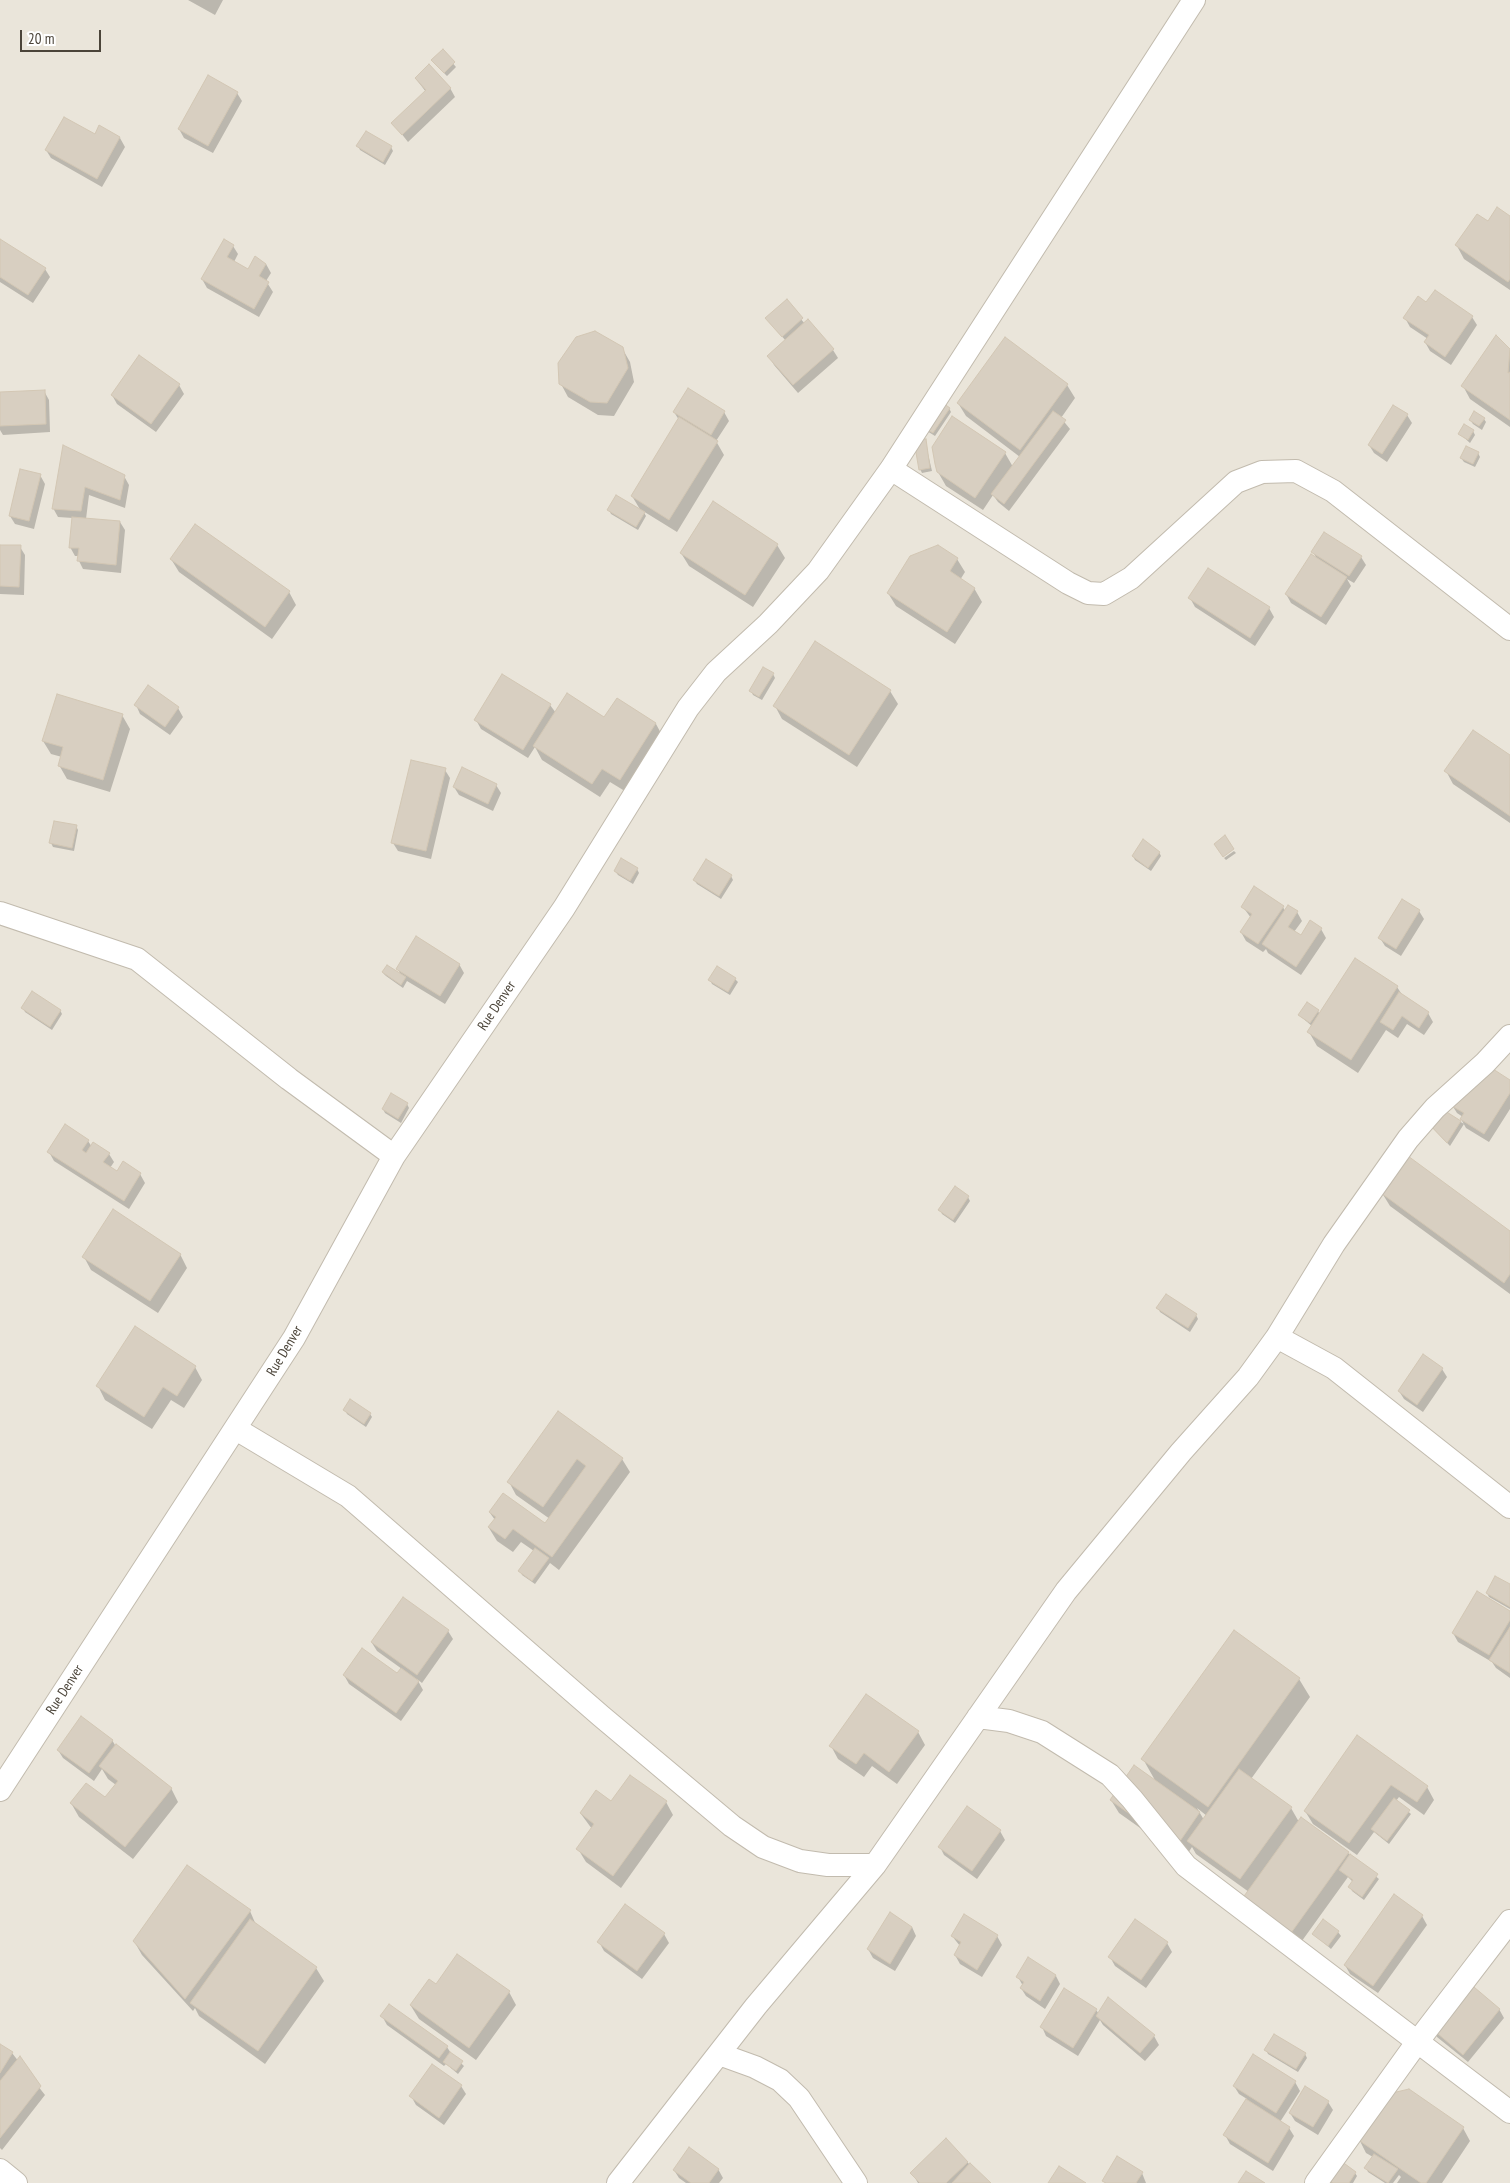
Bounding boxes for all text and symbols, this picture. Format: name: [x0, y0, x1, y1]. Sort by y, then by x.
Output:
scale bar: [22, 20, 104, 52]
text: 20 m: [28, 29, 54, 48]
street label: Rue Denver: [474, 978, 520, 1034]
street label: Rue Denver: [263, 1323, 307, 1379]
street label: Rue Denver: [43, 1662, 87, 1718]

